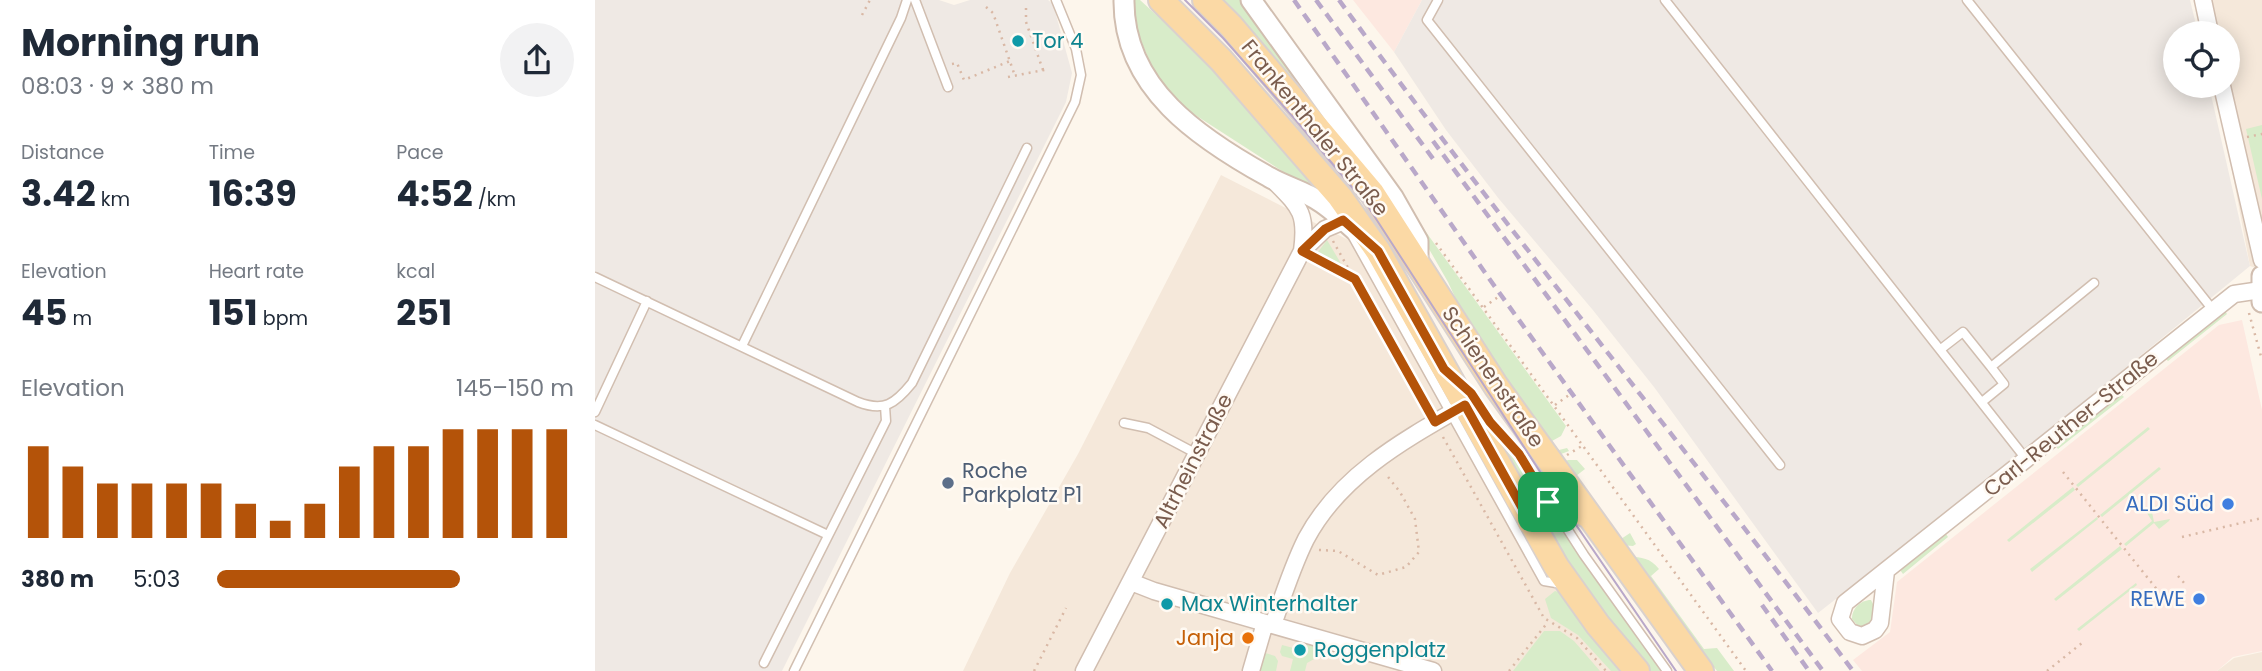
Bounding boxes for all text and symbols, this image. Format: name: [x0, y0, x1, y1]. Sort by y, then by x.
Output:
text: Morning run: [21, 16, 260, 69]
map controls: [2163, 21, 2240, 98]
button: locate: [2163, 21, 2240, 98]
button: share: [500, 23, 574, 97]
place label: Tor 4: [1032, 26, 1083, 55]
marker: Tor 4: [1010, 33, 1026, 49]
street label: Frankenthaler Straße: [1235, 33, 1396, 222]
text: 08:03 · 9 × 380 m: [21, 70, 214, 102]
text: Distance: [21, 139, 104, 166]
text: Time: [209, 139, 255, 166]
text: Pace: [396, 139, 444, 166]
text: 3.42: [21, 169, 96, 218]
text: 16:39: [209, 169, 297, 218]
text: 4:52: [396, 169, 473, 218]
text: km: [96, 186, 130, 213]
text: /km: [473, 186, 516, 213]
text: Elevation: [21, 258, 107, 285]
text: Heart rate: [209, 258, 304, 285]
text: kcal: [396, 258, 435, 285]
text: 45: [21, 288, 67, 337]
text: 151: [209, 288, 258, 337]
text: 251: [396, 288, 452, 337]
street label: Schienenstraße: [1435, 300, 1551, 453]
text: m: [67, 305, 92, 332]
text: bpm: [258, 305, 308, 332]
street label: Carl-Reuther-Straße: [1977, 344, 2164, 503]
text: Elevation: [21, 372, 125, 404]
text: 145–150 m: [456, 372, 574, 404]
street label: Altrheinstraße: [1146, 388, 1239, 533]
place label: Roche Parkplatz P1: [962, 456, 1082, 509]
pin: [1518, 472, 1578, 532]
marker: Roche Parkplatz P1: [940, 475, 956, 491]
icon: arrive: [1529, 483, 1567, 521]
place label: ALDI Süd: [2125, 489, 2214, 518]
marker: ALDI Süd: [2220, 496, 2236, 512]
text: 380 m: [21, 563, 94, 595]
text: 5:03: [133, 563, 180, 595]
place label: REWE: [2130, 584, 2185, 613]
place label: Max Winterhalter: [1181, 589, 1358, 618]
marker: REWE: [2191, 591, 2207, 607]
marker: Max Winterhalter: [1159, 596, 1175, 612]
place label: Janja: [1176, 623, 1234, 652]
marker: Janja: [1240, 630, 1256, 646]
place label: Roggenplatz: [1314, 635, 1446, 664]
marker: Roggenplatz: [1292, 642, 1308, 658]

